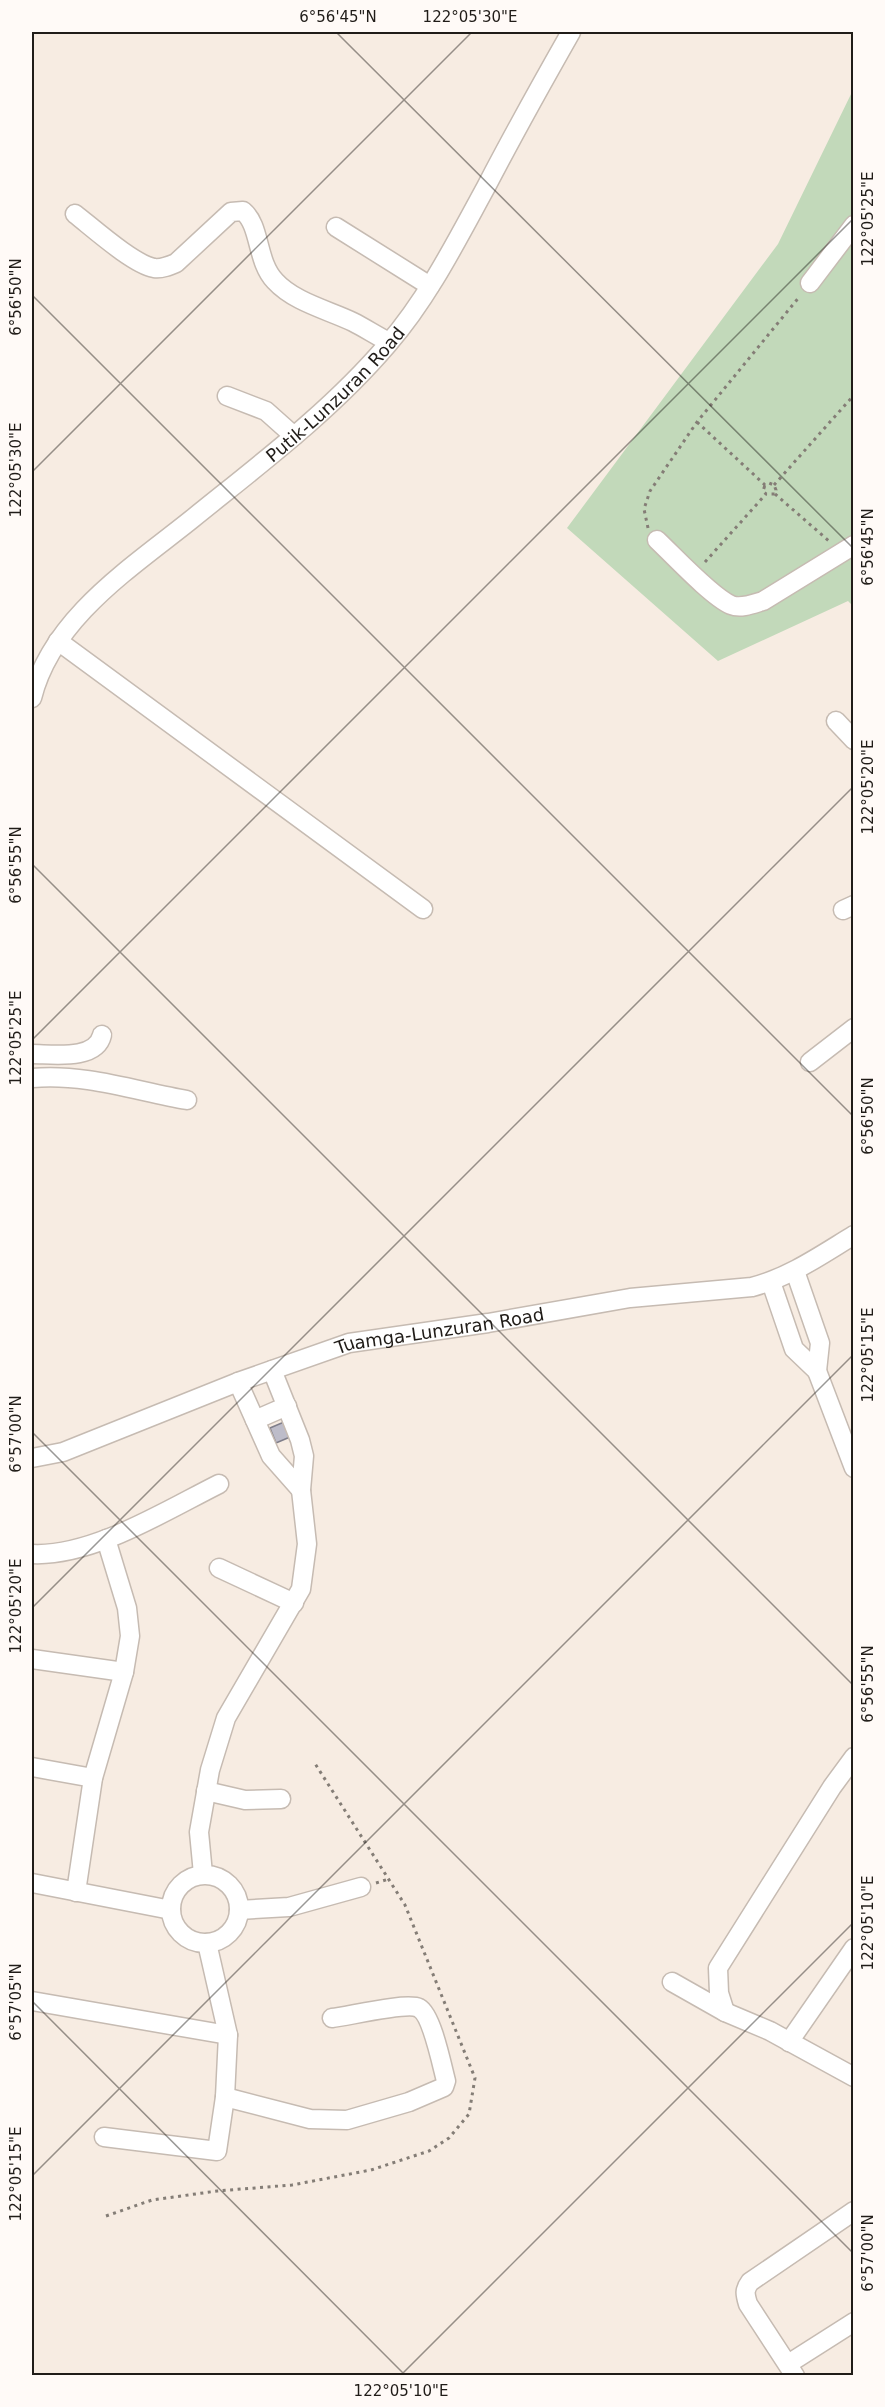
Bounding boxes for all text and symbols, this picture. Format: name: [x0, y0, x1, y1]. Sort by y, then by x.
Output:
text: 6°56'45"N: [299, 8, 377, 26]
text: 122°05'30"E: [423, 8, 517, 26]
text: 122°05'25"E: [859, 172, 877, 266]
text: 6°56'50"N: [7, 258, 25, 336]
street label: Putik-Lunzuran Road: [261, 322, 409, 466]
text: 122°05'30"E: [7, 423, 25, 517]
text: 6°56'45"N: [859, 508, 877, 586]
text: 122°05'20"E: [859, 740, 877, 834]
text: 6°56'55"N: [7, 826, 25, 904]
text: 122°05'25"E: [7, 991, 25, 1085]
text: 6°56'50"N: [859, 1077, 877, 1155]
street label: Tuamga-Lunzuran Road: [331, 1303, 546, 1358]
text: 122°05'15"E: [859, 1308, 877, 1402]
text: 6°57'00"N: [7, 1395, 25, 1473]
text: 122°05'20"E: [7, 1559, 25, 1653]
text: 6°56'55"N: [859, 1645, 877, 1723]
text: 122°05'10"E: [859, 1876, 877, 1970]
text: 6°57'05"N: [7, 1963, 25, 2041]
text: 122°05'15"E: [7, 2127, 25, 2221]
text: 6°57'00"N: [859, 2214, 877, 2292]
text: 122°05'10"E: [354, 2382, 448, 2400]

